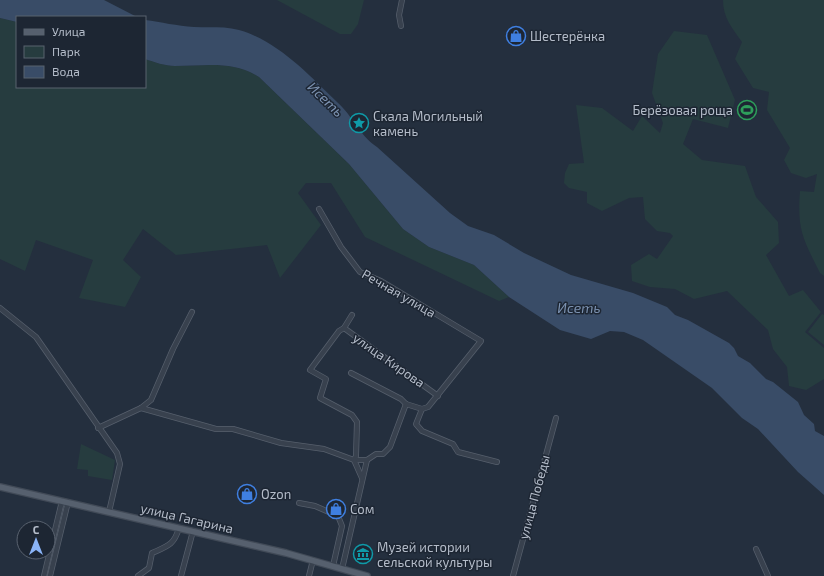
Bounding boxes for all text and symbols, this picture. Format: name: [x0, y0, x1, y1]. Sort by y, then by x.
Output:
legend: [16, 16, 146, 88]
text: Улица: [52, 24, 85, 38]
shop icon: Шестерёнка: [505, 25, 527, 47]
place label: Шестерёнка: [530, 28, 605, 44]
text: Парк: [52, 44, 81, 58]
text: Вода: [52, 64, 80, 78]
water label: Исеть: [305, 78, 347, 120]
sports icon: Берёзовая роща: [736, 99, 758, 121]
place label: Берёзовая роща: [632, 102, 733, 118]
place label: Скала Могильный камень: [373, 108, 483, 139]
place icon: Скала Могильный камень: [348, 112, 370, 134]
street label: Речная улица: [359, 265, 439, 321]
water label: Исеть: [557, 299, 601, 316]
street label: улица Кирова: [350, 329, 428, 391]
street label: улица Победы: [515, 453, 553, 541]
shop icon: Ozon: [236, 483, 258, 505]
place label: Ozon: [261, 486, 291, 502]
shop icon: Сом: [325, 498, 347, 520]
street label: улица Гагарина: [139, 500, 235, 536]
place label: Сом: [350, 501, 374, 517]
north arrow: [16, 520, 56, 560]
text: С: [33, 523, 40, 536]
place label: Музей истории сельской культуры: [377, 539, 492, 570]
museum icon: Музей истории сельской культуры: [352, 543, 374, 565]

